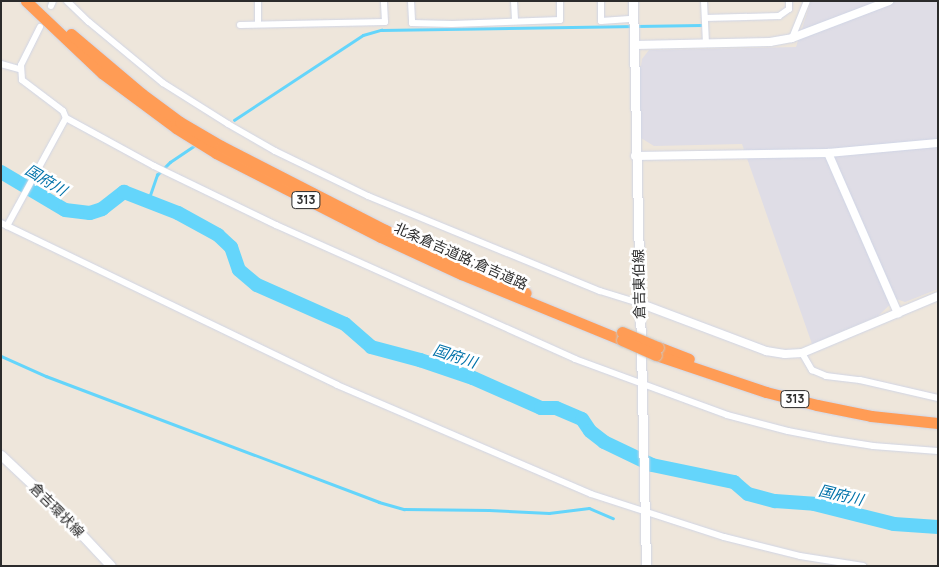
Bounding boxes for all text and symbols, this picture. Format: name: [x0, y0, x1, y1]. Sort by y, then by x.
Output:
water label: 国府川: [22, 161, 70, 199]
road number: 313: [291, 190, 321, 210]
street label: 北条倉吉道路;倉吉道路: [392, 219, 530, 293]
street label: 倉吉東伯線: [630, 249, 648, 319]
water label: 国府川: [431, 340, 479, 372]
road number: 313: [780, 389, 810, 408]
street label: 倉吉環状線: [26, 479, 88, 541]
water label: 国府川: [817, 481, 865, 509]

